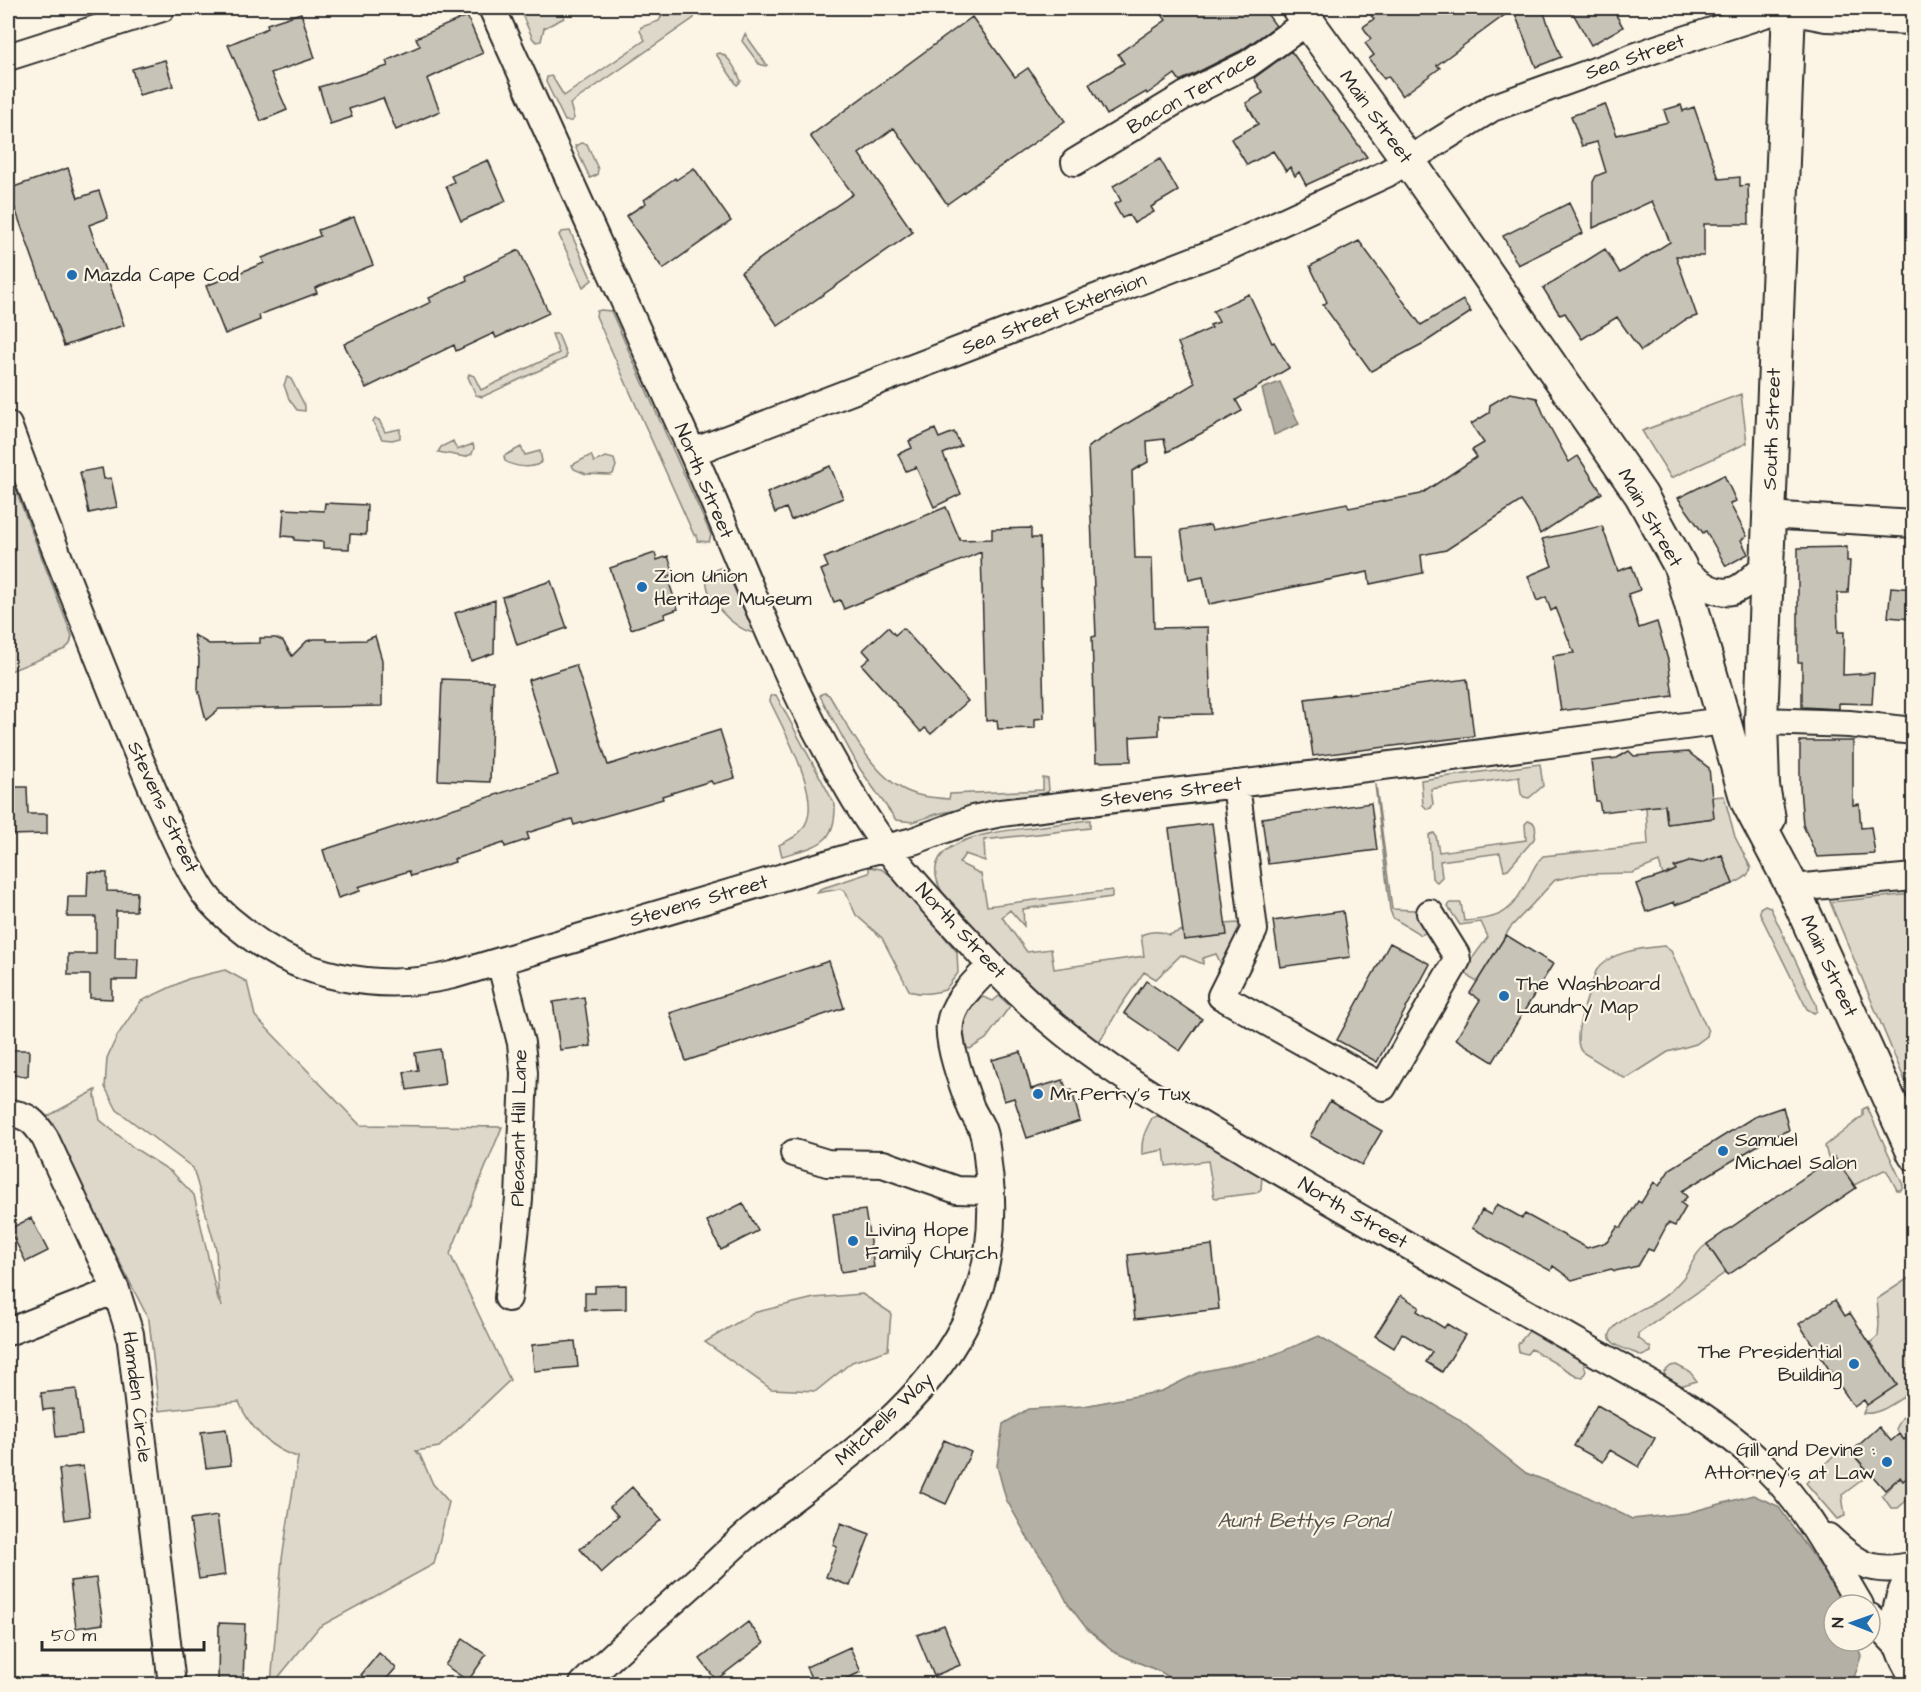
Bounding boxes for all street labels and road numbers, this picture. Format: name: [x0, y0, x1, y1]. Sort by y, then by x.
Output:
street label: Sea Street: [1581, 27, 1689, 87]
street label: Bacon Terrace: [1122, 44, 1262, 141]
street label: Main Street: [1333, 64, 1419, 170]
street label: Sea Street Extension: [957, 266, 1151, 362]
street label: South Street: [1756, 368, 1788, 490]
street label: North Street: [667, 419, 741, 543]
street label: Main Street: [1611, 464, 1689, 572]
street label: Stevens Street: [120, 736, 206, 878]
street label: Stevens Street: [1098, 769, 1244, 815]
street label: Stevens Street: [627, 868, 771, 934]
street label: North Street: [909, 877, 1013, 985]
street label: Main Street: [1793, 910, 1865, 1022]
street label: Pleasant Hill Lane: [504, 1049, 534, 1207]
street label: North Street: [1293, 1170, 1413, 1256]
street label: Hamden Circle: [115, 1330, 159, 1464]
street label: Mitchells Way: [829, 1366, 940, 1473]

